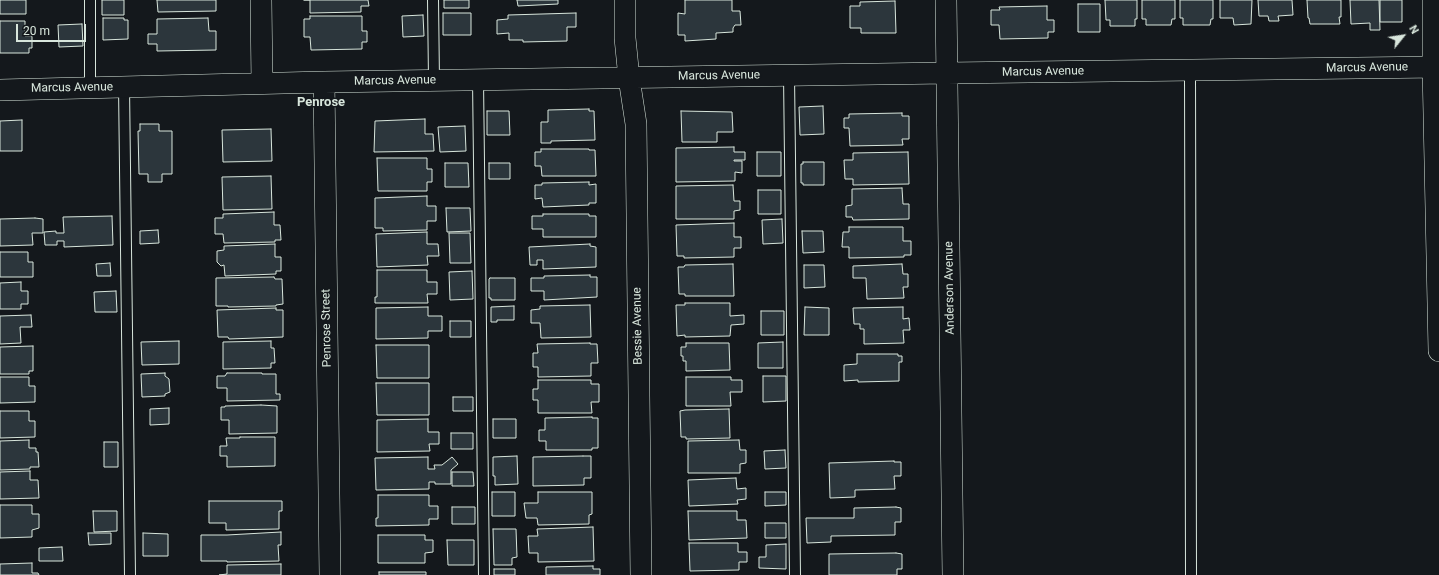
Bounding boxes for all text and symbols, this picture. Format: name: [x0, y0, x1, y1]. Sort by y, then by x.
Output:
scale bar: [18, 16, 88, 42]
north arrow: [1383, 16, 1423, 56]
text: N: [1406, 23, 1421, 36]
text: 20 m: [23, 24, 50, 38]
street label: Marcus Avenue: [1326, 60, 1408, 76]
street label: Marcus Avenue: [1002, 64, 1084, 80]
street label: Marcus Avenue: [678, 68, 760, 84]
street label: Marcus Avenue: [354, 73, 436, 89]
street label: Marcus Avenue: [31, 80, 113, 96]
district label: Penrose: [297, 95, 345, 111]
street label: Anderson Avenue: [942, 241, 958, 335]
street label: Bessie Avenue: [630, 287, 646, 365]
street label: Penrose Street: [319, 289, 335, 367]

